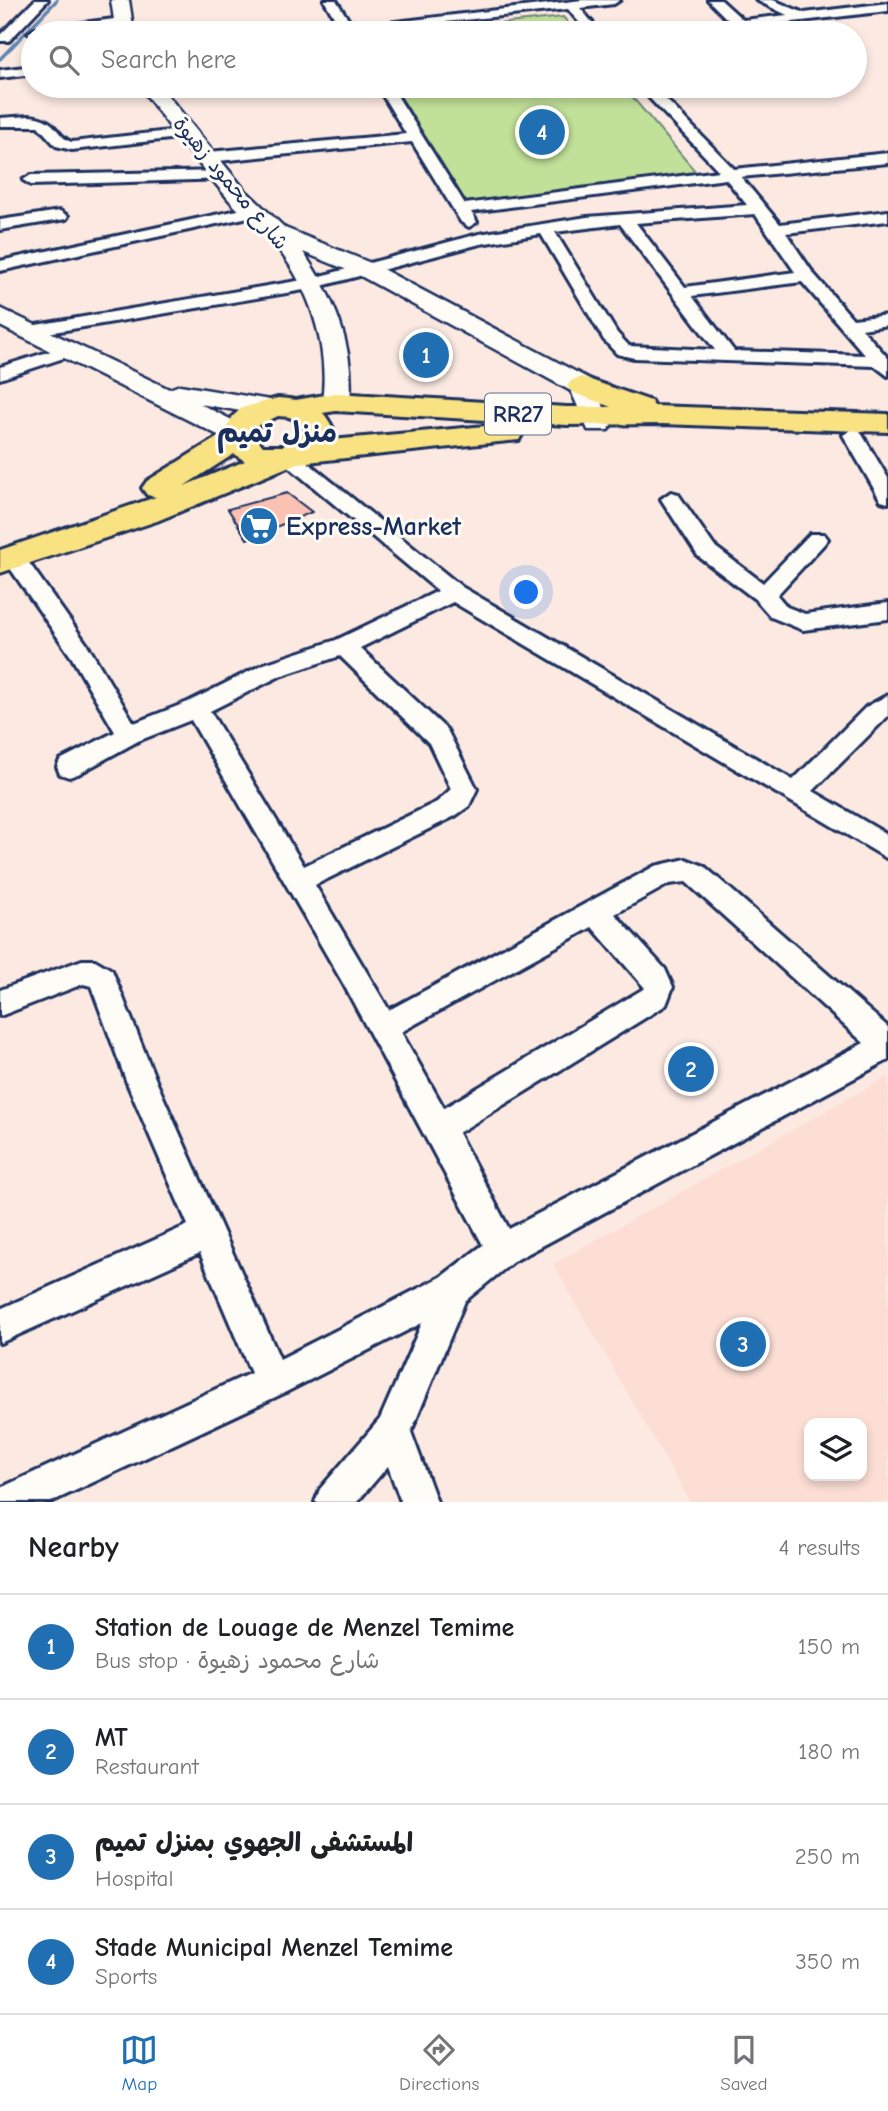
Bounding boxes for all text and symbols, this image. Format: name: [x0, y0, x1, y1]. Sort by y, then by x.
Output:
search box: [21, 21, 867, 98]
icon: search: [45, 41, 83, 79]
text: Search here: [101, 45, 236, 75]
pin: 4: [519, 106, 565, 158]
street label: شارع محمود زهيوة: [166, 112, 294, 256]
pin: 1: [403, 329, 449, 381]
road number: RR27: [485, 394, 551, 435]
district label: منزل تميم: [217, 417, 337, 454]
supermarket icon: Express-Market: [238, 505, 280, 547]
place label: Express-Market: [286, 512, 462, 542]
your location: [509, 575, 543, 609]
pin: 2: [668, 1043, 714, 1095]
pin: 3: [720, 1318, 766, 1370]
map controls: [804, 1418, 867, 1481]
button: layers: [804, 1418, 867, 1481]
text: Nearby: [28, 1530, 119, 1565]
text: 4 results: [778, 1534, 860, 1561]
text: Station de Louage de Menzel Temime: [95, 1613, 514, 1643]
text: 1: [46, 1633, 56, 1660]
text: 150 m: [798, 1633, 860, 1660]
text: Bus stop · شارع محمود زهيوة: [95, 1647, 380, 1674]
text: MT: [95, 1723, 128, 1753]
text: 2: [45, 1738, 57, 1765]
text: 180 m: [798, 1738, 860, 1765]
text: Restaurant: [95, 1753, 199, 1780]
text: المستشفى الجهوي بمنزل تميم: [95, 1828, 413, 1858]
text: 3: [45, 1843, 57, 1870]
text: 250 m: [795, 1843, 860, 1870]
text: Hospital: [95, 1865, 173, 1892]
text: Stade Municipal Menzel Temime: [95, 1933, 453, 1963]
text: 4: [46, 1948, 56, 1975]
text: 350 m: [795, 1948, 860, 1975]
text: Sports: [95, 1963, 157, 1990]
tab: Map: [120, 2031, 158, 2095]
tab: Directions: [399, 2031, 479, 2095]
tab: Saved: [720, 2031, 768, 2095]

